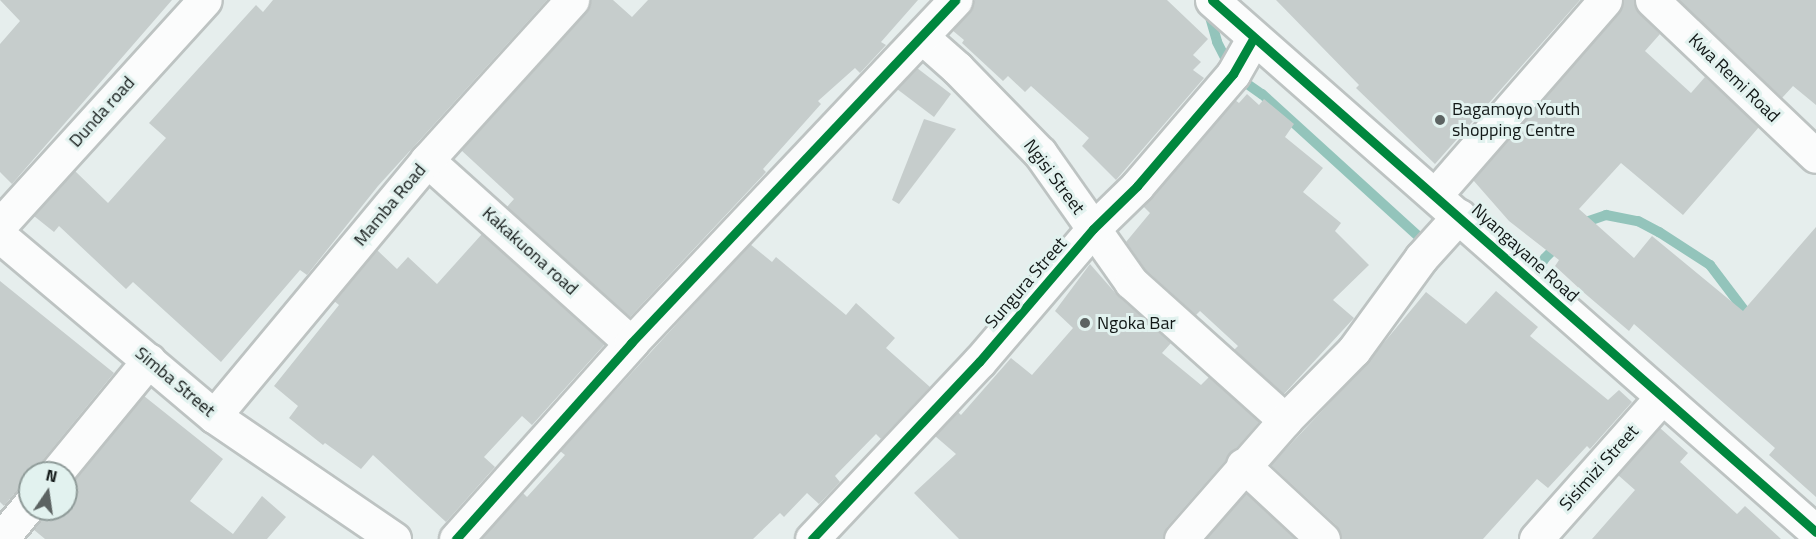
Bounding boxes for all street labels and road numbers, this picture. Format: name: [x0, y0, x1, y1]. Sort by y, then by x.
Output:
street label: Kwa Remi Road: [1684, 29, 1784, 127]
street label: Dunda road: [65, 72, 139, 152]
street label: Ngisi Street: [1019, 135, 1089, 219]
street label: Mamba Road: [349, 160, 431, 250]
street label: Nyangayane Road: [1467, 199, 1583, 307]
street label: Kakakuona road: [478, 202, 582, 300]
street label: Sungura Street: [981, 233, 1071, 333]
street label: Simba Street: [131, 342, 219, 422]
street label: Sisimizi Street: [1555, 421, 1643, 515]

